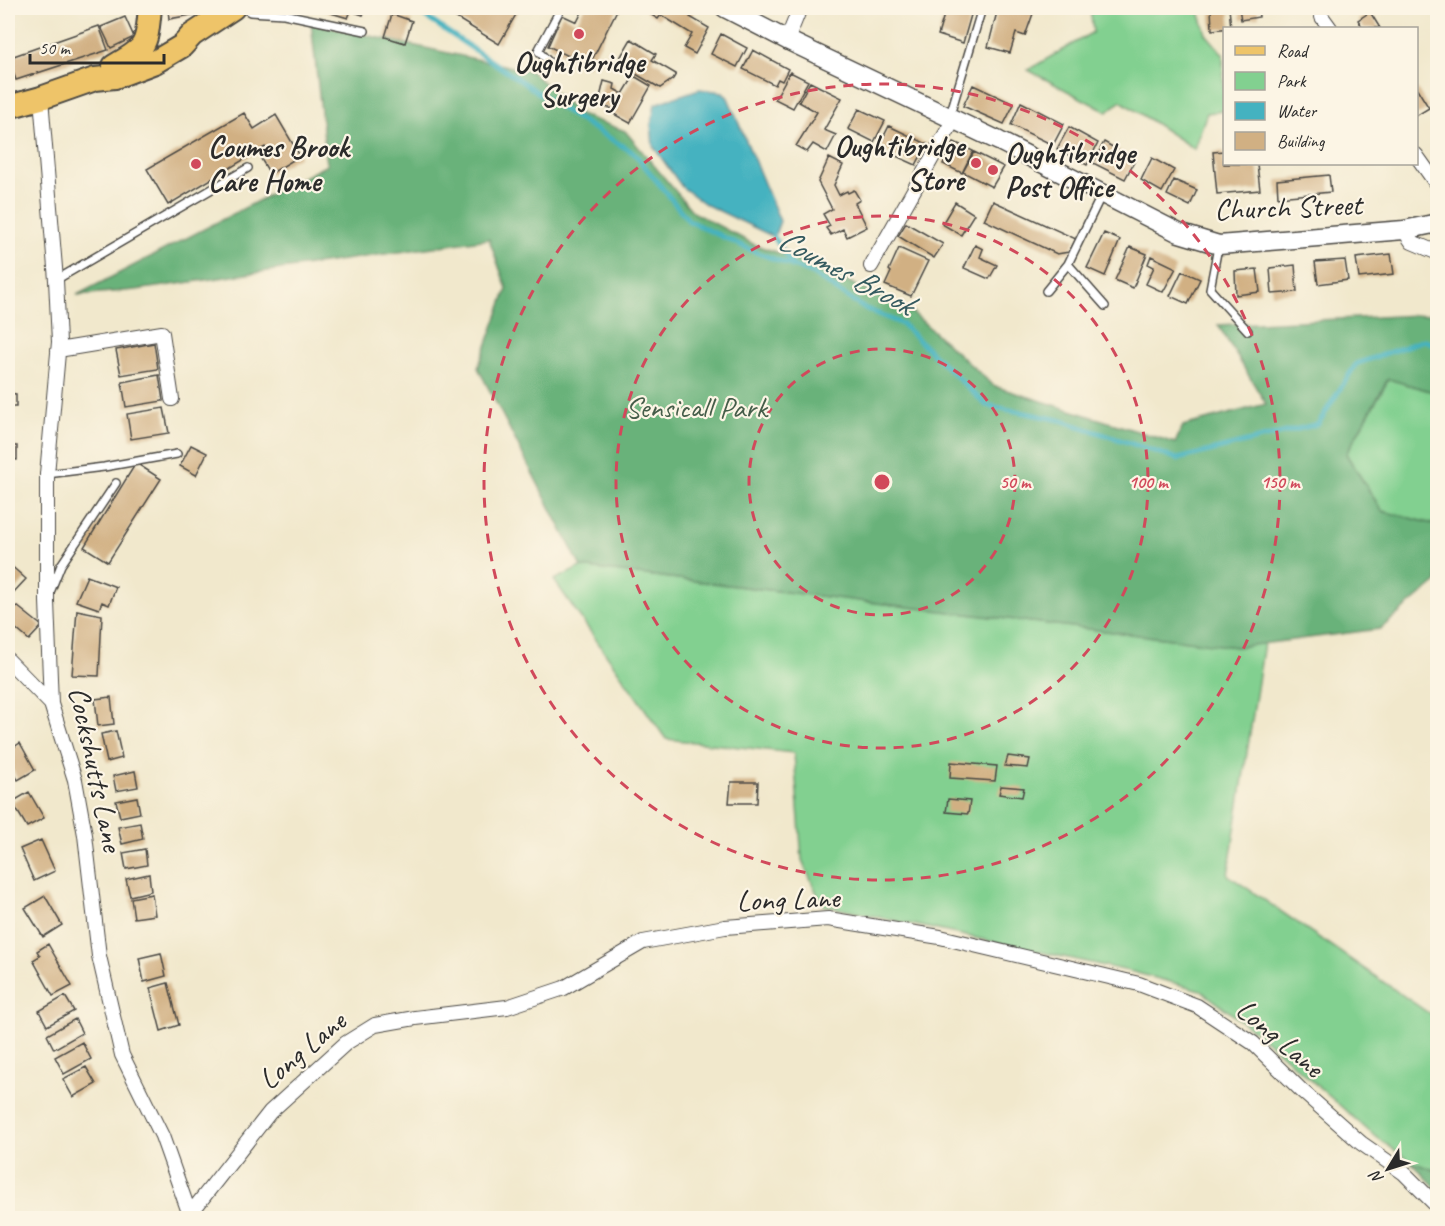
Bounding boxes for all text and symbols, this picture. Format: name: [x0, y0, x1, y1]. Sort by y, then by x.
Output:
scale bar: [30, 27, 164, 65]
marker: Oughtibridge Surgery: [572, 27, 586, 41]
legend: [1223, 27, 1418, 165]
text: 50 m: [39, 37, 72, 59]
text: Road: [1277, 40, 1310, 62]
place label: Oughtibridge Surgery: [514, 43, 647, 115]
text: Park: [1277, 70, 1307, 92]
text: Water: [1277, 100, 1318, 122]
place label: Oughtibridge Store: [834, 127, 967, 199]
place label: Coumes Brook Care Home: [208, 128, 351, 200]
text: Building: [1277, 130, 1326, 152]
place label: Oughtibridge Post Office: [1005, 134, 1138, 206]
marker: Oughtibridge Store: [969, 156, 983, 170]
marker: Coumes Brook Care Home: [189, 157, 203, 171]
marker: Oughtibridge Post Office: [986, 163, 1000, 177]
street label: Church Street: [1214, 185, 1365, 229]
water label: Coumes Brook: [771, 219, 925, 327]
park label: Sensicall Park: [625, 388, 769, 426]
text: 50 m: [1000, 471, 1032, 493]
text: 100 m: [1129, 471, 1169, 493]
text: 150 m: [1261, 471, 1301, 493]
centre of rings: [872, 472, 892, 492]
street label: Cockshutts Lane: [60, 683, 132, 857]
street label: Long Lane: [736, 878, 842, 920]
street label: Long Lane: [1228, 990, 1333, 1087]
street label: Long Lane: [250, 1001, 355, 1098]
north arrow: [1358, 1139, 1418, 1199]
text: N: [1364, 1165, 1388, 1188]

